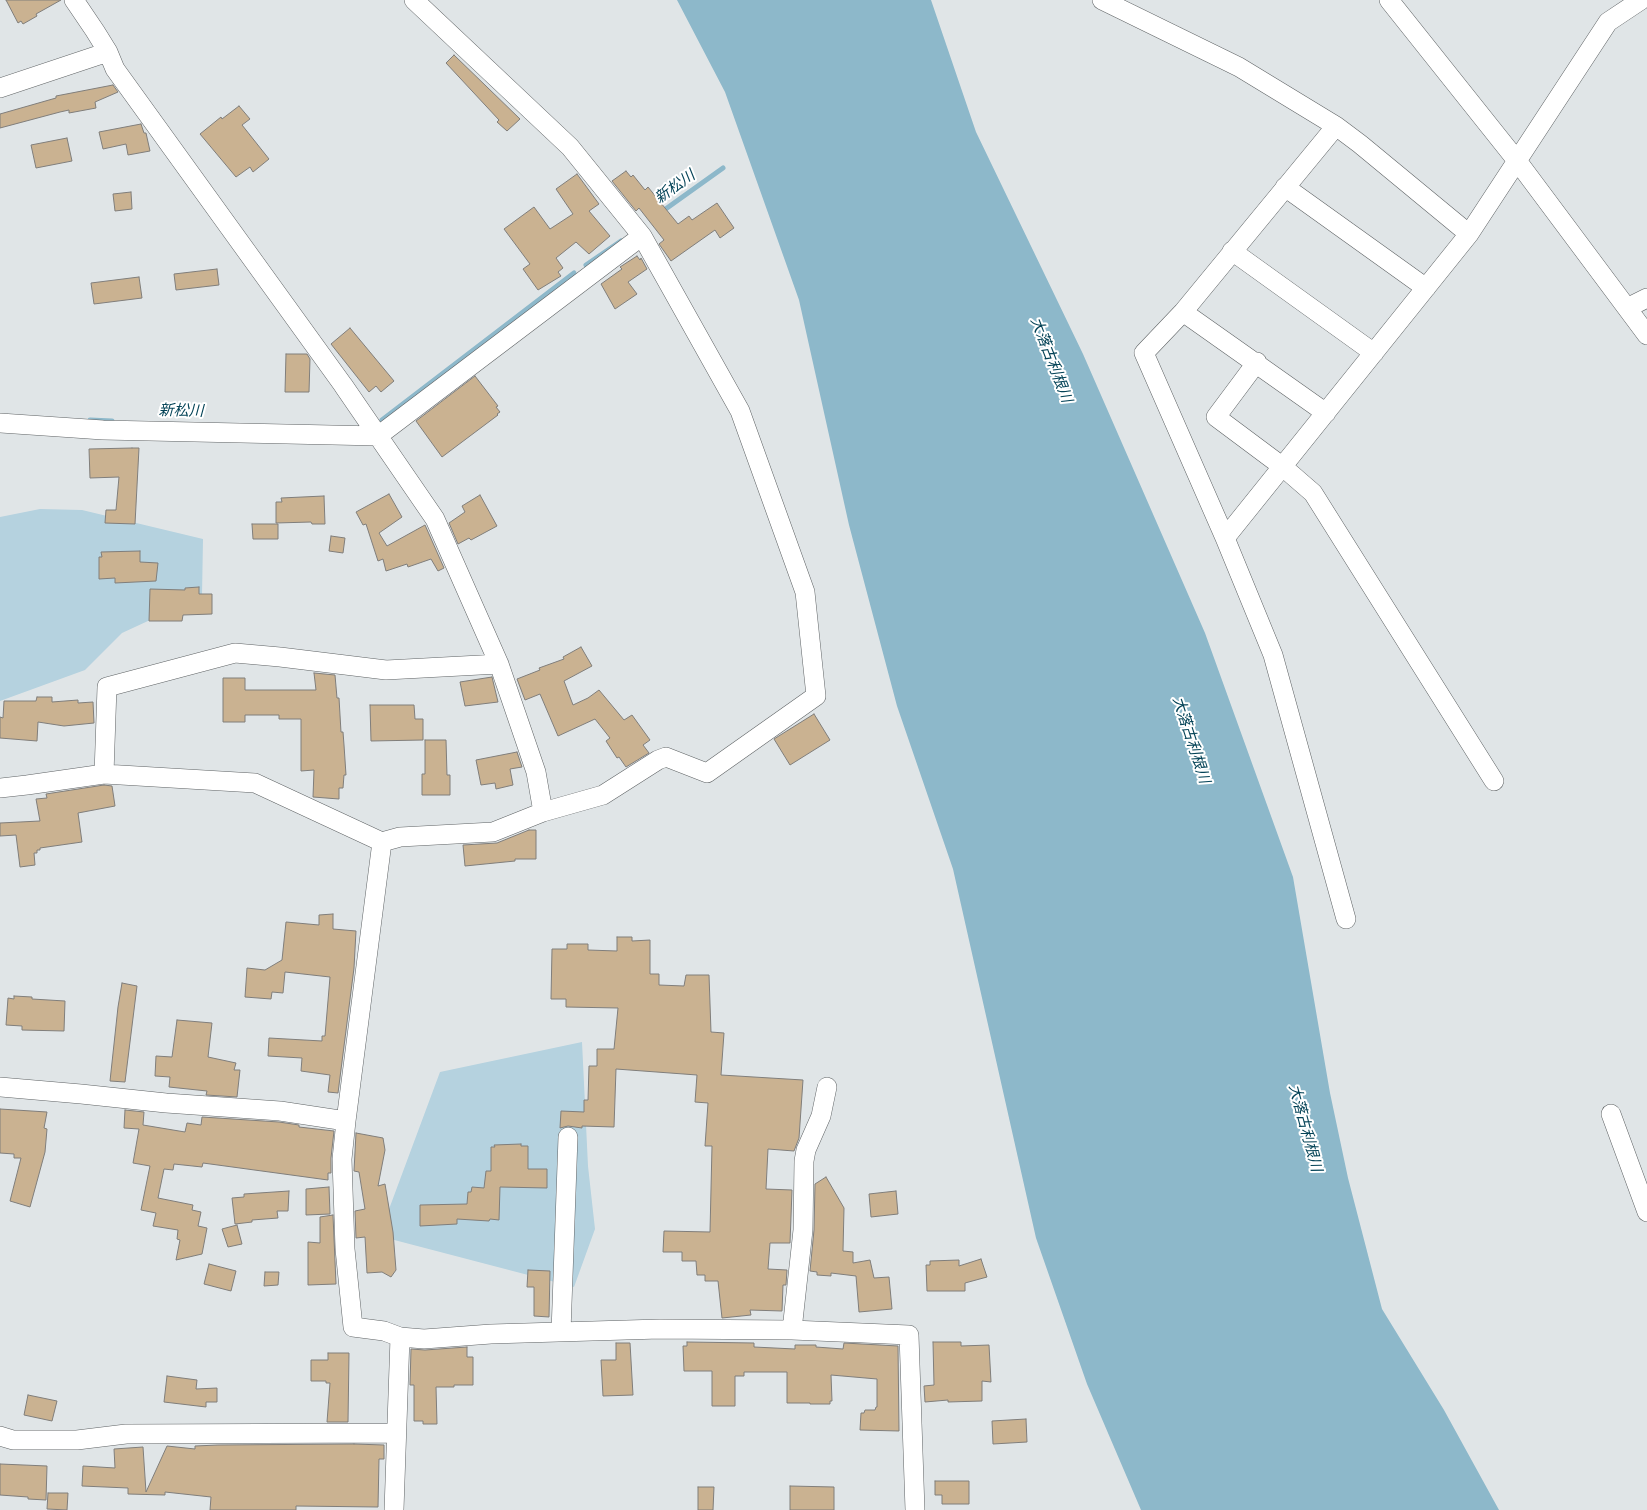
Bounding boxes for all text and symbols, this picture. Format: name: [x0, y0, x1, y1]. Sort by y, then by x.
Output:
water label: 新松川: [652, 166, 698, 208]
water label: 大落古利根川: [1026, 315, 1076, 405]
water label: 新松川: [158, 402, 204, 420]
water label: 大落古利根川: [1169, 694, 1213, 786]
water label: 大落古利根川: [1285, 1082, 1325, 1174]

